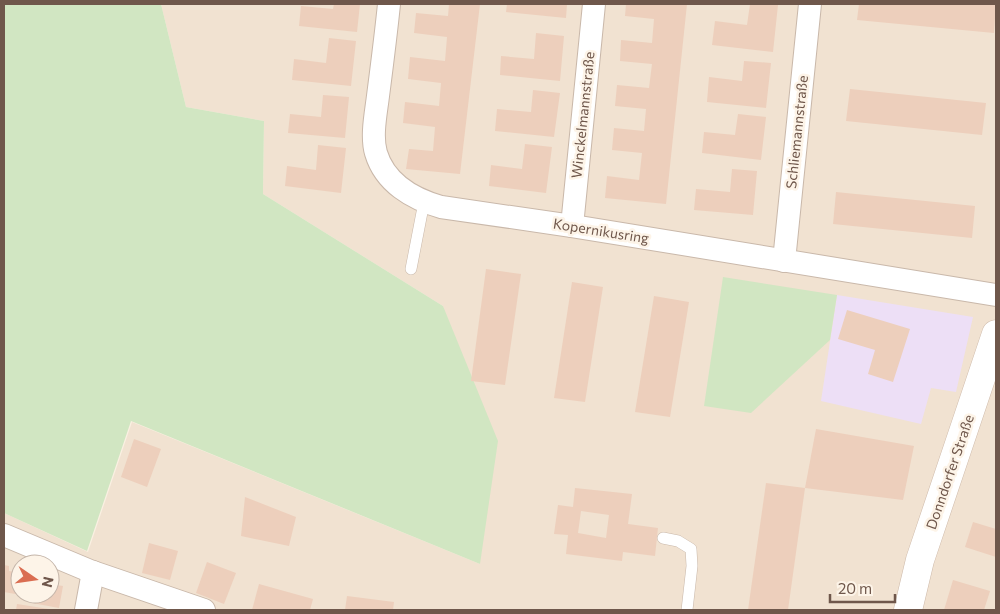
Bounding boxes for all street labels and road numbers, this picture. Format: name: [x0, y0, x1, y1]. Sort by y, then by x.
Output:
street label: Winckelmannstraße: [567, 51, 598, 179]
street label: Schliemannstraße: [782, 74, 811, 190]
street label: Kopernikusring: [552, 215, 651, 247]
street label: Donndorfer Straße: [922, 412, 977, 531]

